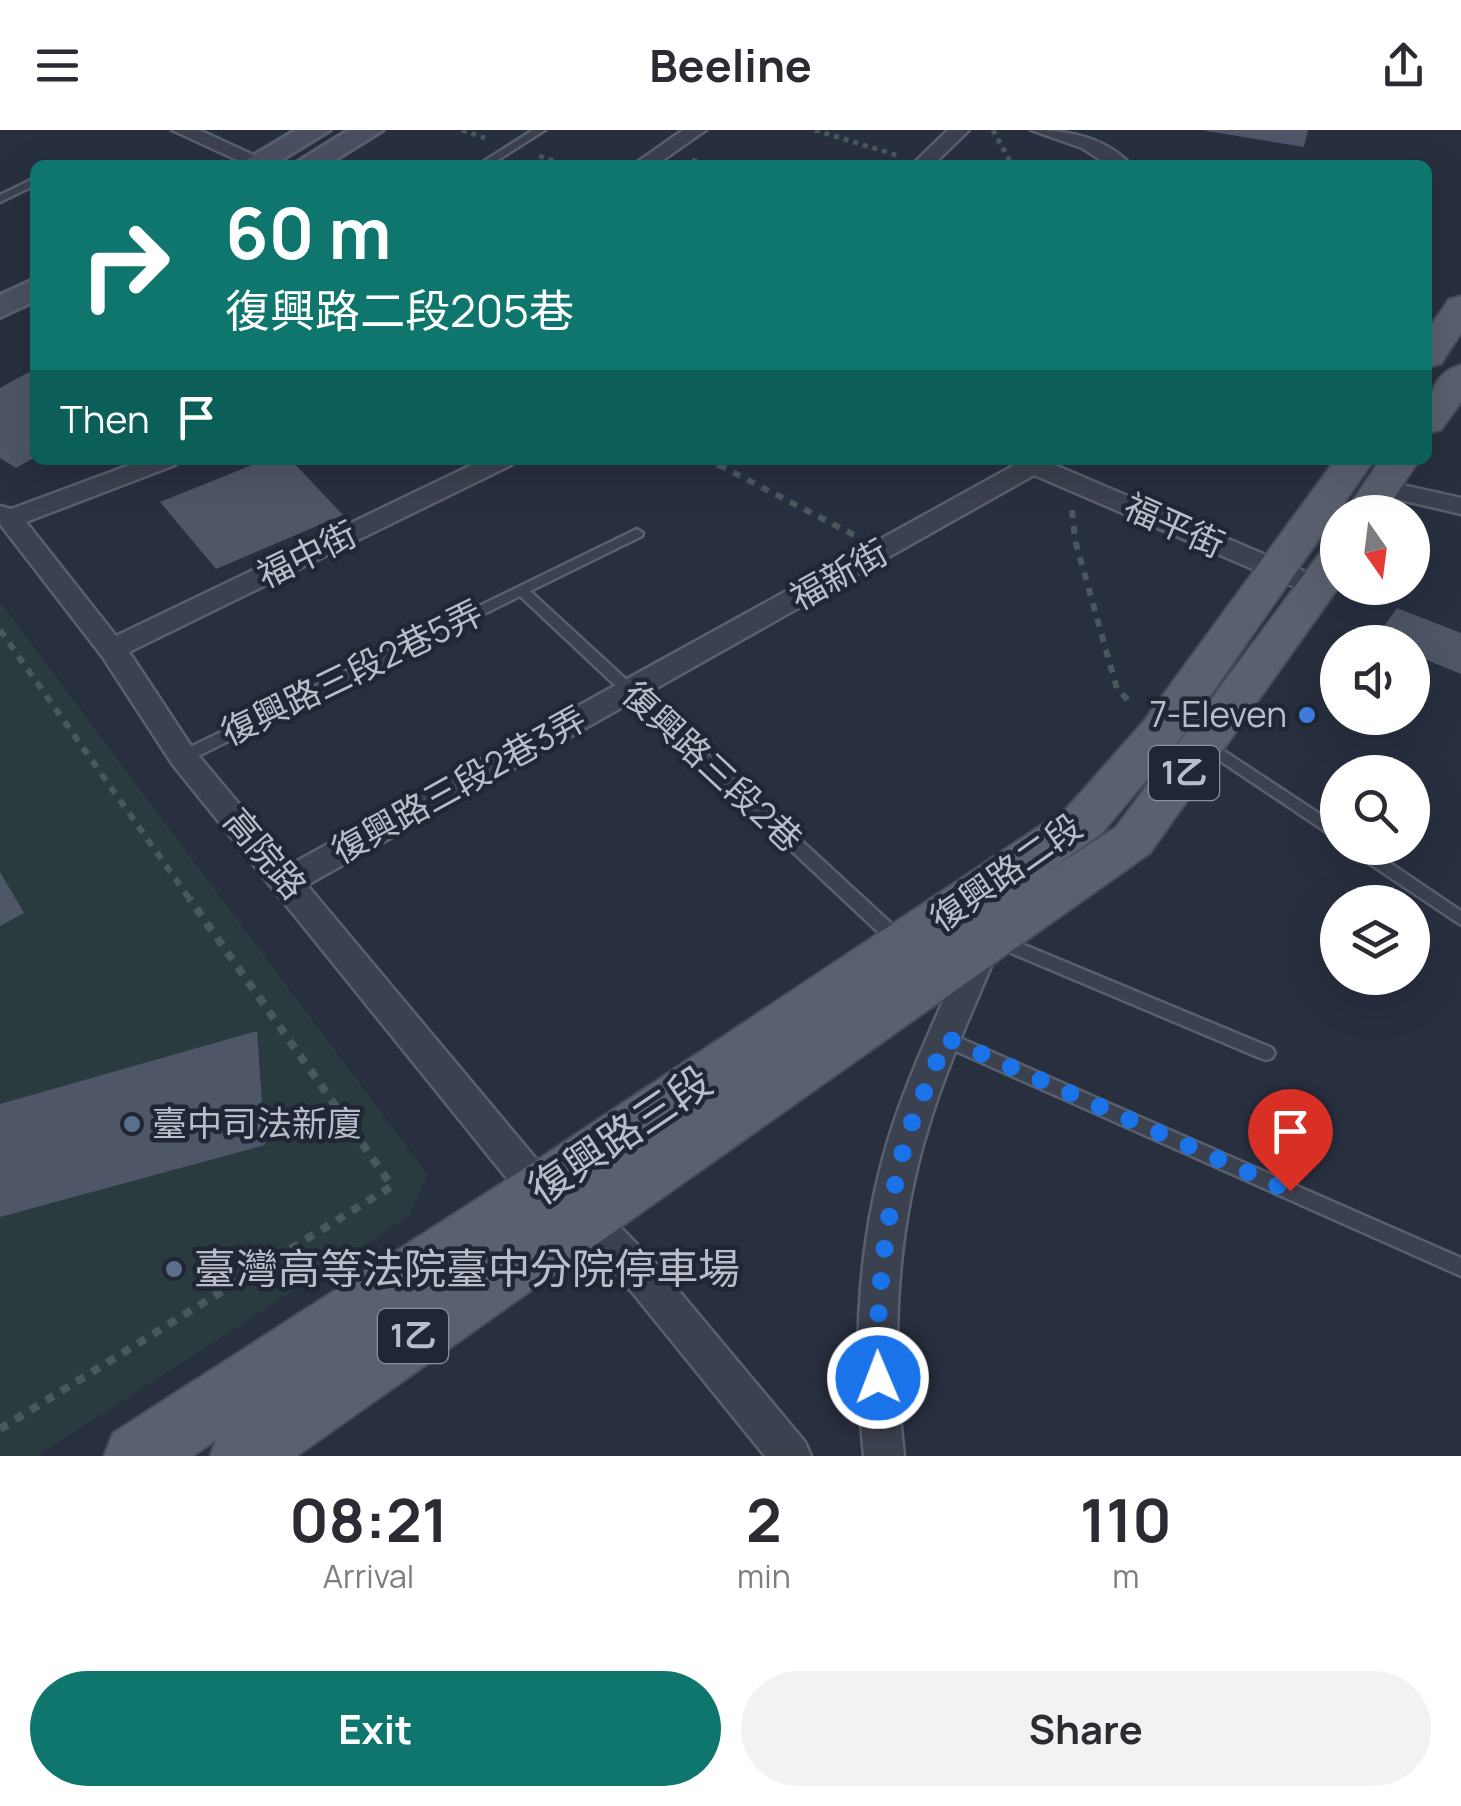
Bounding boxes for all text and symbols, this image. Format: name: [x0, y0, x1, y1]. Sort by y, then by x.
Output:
text: Beeline: [649, 34, 812, 96]
icon: menu: [30, 38, 85, 93]
icon: share: [1376, 38, 1431, 93]
text: 60 m: [225, 184, 392, 280]
icon: right: [60, 200, 190, 330]
text: 復興路二段205巷: [225, 279, 574, 341]
icon: arrive: [169, 390, 224, 445]
text: Then: [60, 392, 149, 444]
street label: 福平街: [1117, 482, 1232, 568]
north arrow: [1320, 495, 1430, 605]
map controls: [1320, 495, 1430, 995]
street label: 福中街: [249, 510, 364, 599]
street label: 福新街: [781, 528, 896, 621]
street label: 復興路三段2巷5弄: [213, 588, 490, 756]
button: sound: [1320, 625, 1430, 735]
street label: 復興路三段2巷: [612, 670, 813, 862]
place label: 7-Eleven: [1150, 690, 1287, 738]
street label: 復興路三段2巷3弄: [323, 694, 594, 874]
marker: 7-Eleven: [1296, 704, 1318, 726]
road number: 1乙: [1149, 746, 1219, 800]
button: search: [1320, 755, 1430, 865]
street label: 高院路: [214, 798, 318, 909]
street label: 復興路二段: [920, 802, 1091, 942]
button: layers: [1320, 885, 1430, 995]
street label: 復興路三段: [516, 1051, 723, 1217]
pin: [1248, 1089, 1333, 1192]
place label: 臺中司法新廈: [152, 1099, 362, 1147]
icon: arrive: [1263, 1104, 1318, 1159]
marker: 臺中司法新廈: [121, 1113, 143, 1135]
place label: 臺灣高等法院臺中分院停車場: [194, 1239, 740, 1297]
marker: 臺灣高等法院臺中分院停車場: [163, 1258, 185, 1280]
road number: 1乙: [378, 1309, 448, 1363]
position arrow: [826, 1326, 930, 1430]
text: 08:21: [289, 1478, 448, 1560]
text: 2: [746, 1478, 782, 1560]
text: 110: [1080, 1478, 1172, 1560]
text: Arrival: [323, 1554, 414, 1598]
text: min: [737, 1554, 791, 1598]
text: m: [1112, 1554, 1139, 1598]
button: Exit: [30, 1671, 721, 1786]
button: Share: [741, 1671, 1431, 1786]

